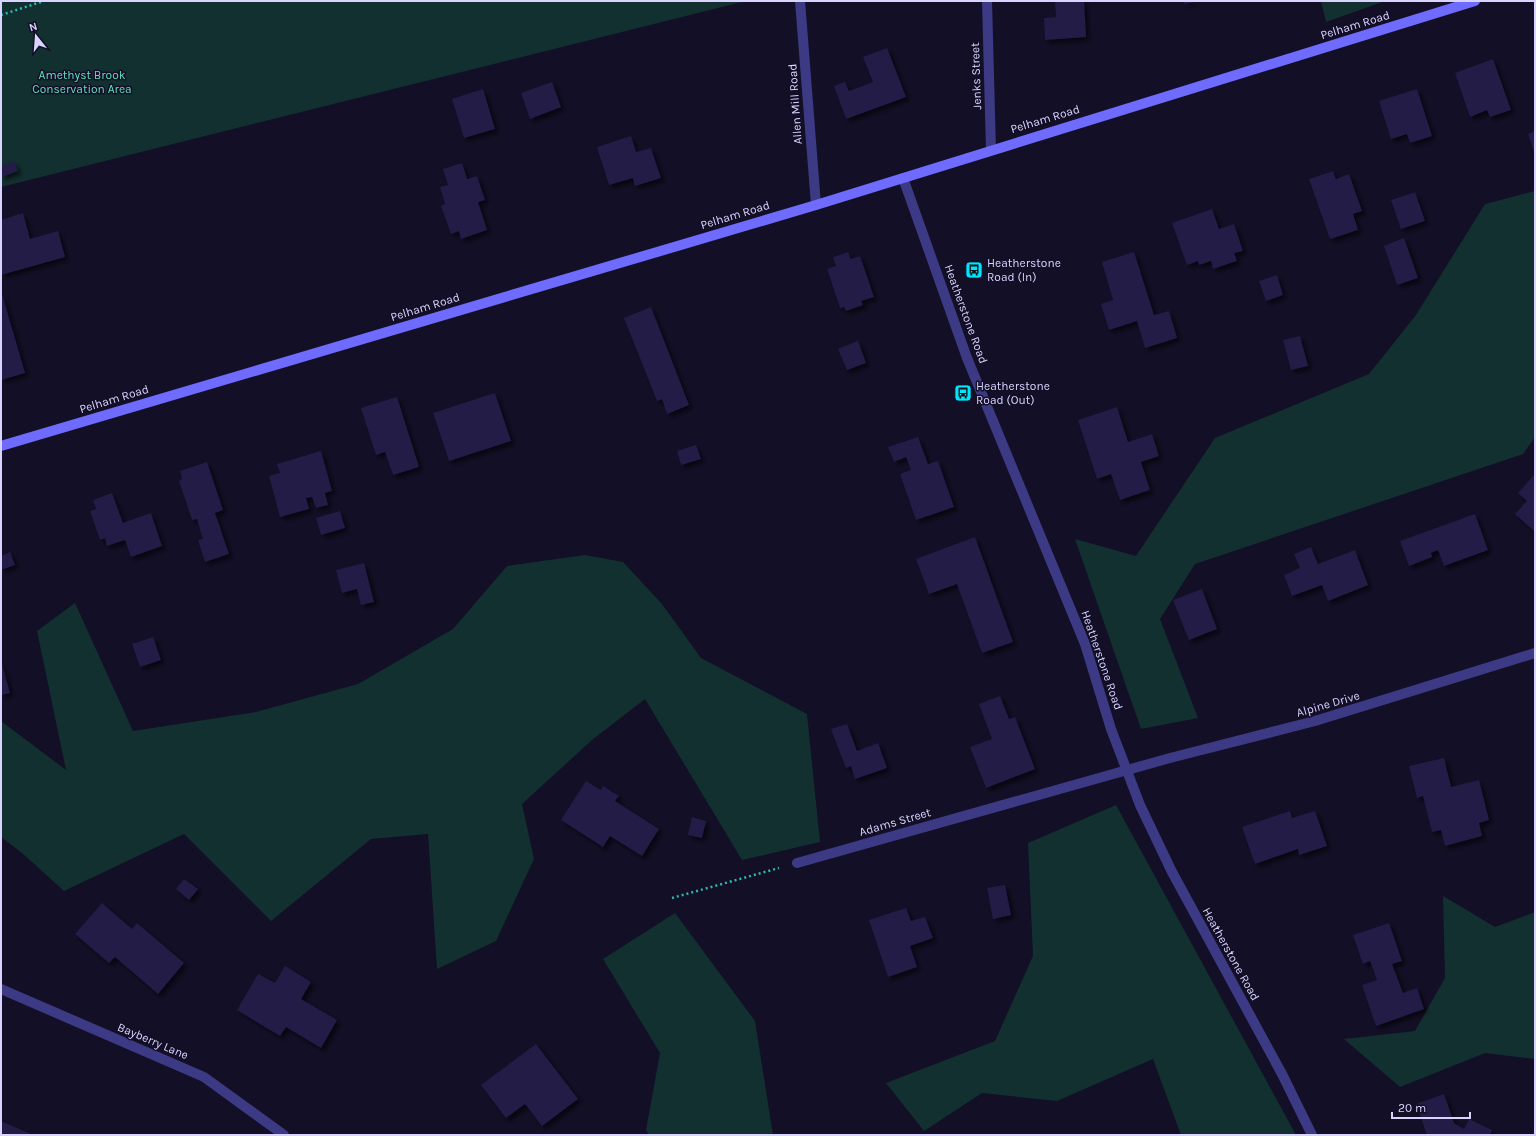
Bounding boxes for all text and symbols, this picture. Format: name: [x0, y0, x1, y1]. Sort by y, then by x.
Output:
street label: Pelham Road: [1319, 8, 1391, 42]
north arrow: [16, 16, 56, 56]
text: N: [28, 20, 39, 34]
street label: Jenks Street: [968, 42, 984, 110]
street label: Allen Mill Road: [785, 63, 805, 145]
park label: Amethyst Brook Conservation Area: [32, 68, 132, 96]
street label: Pelham Road: [1009, 102, 1081, 136]
street label: Pelham Road: [699, 198, 771, 232]
place label: Heatherstone Road (In): [987, 256, 1061, 284]
bus stop icon: Heatherstone Road (In): [964, 260, 984, 280]
street label: Heatherstone Road: [942, 263, 990, 365]
street label: Pelham Road: [389, 290, 461, 324]
place label: Heatherstone Road (Out): [976, 379, 1050, 407]
street label: Pelham Road: [78, 382, 150, 416]
bus stop icon: Heatherstone Road (Out): [953, 383, 973, 403]
street label: Heatherstone Road: [1078, 608, 1126, 712]
street label: Alpine Drive: [1295, 688, 1361, 720]
street label: Adams Street: [858, 805, 933, 839]
street label: Heatherstone Road: [1200, 905, 1262, 1003]
street label: Bayberry Lane: [115, 1020, 191, 1062]
scale bar: [1392, 1094, 1470, 1120]
text: 20 m: [1398, 1101, 1426, 1115]

